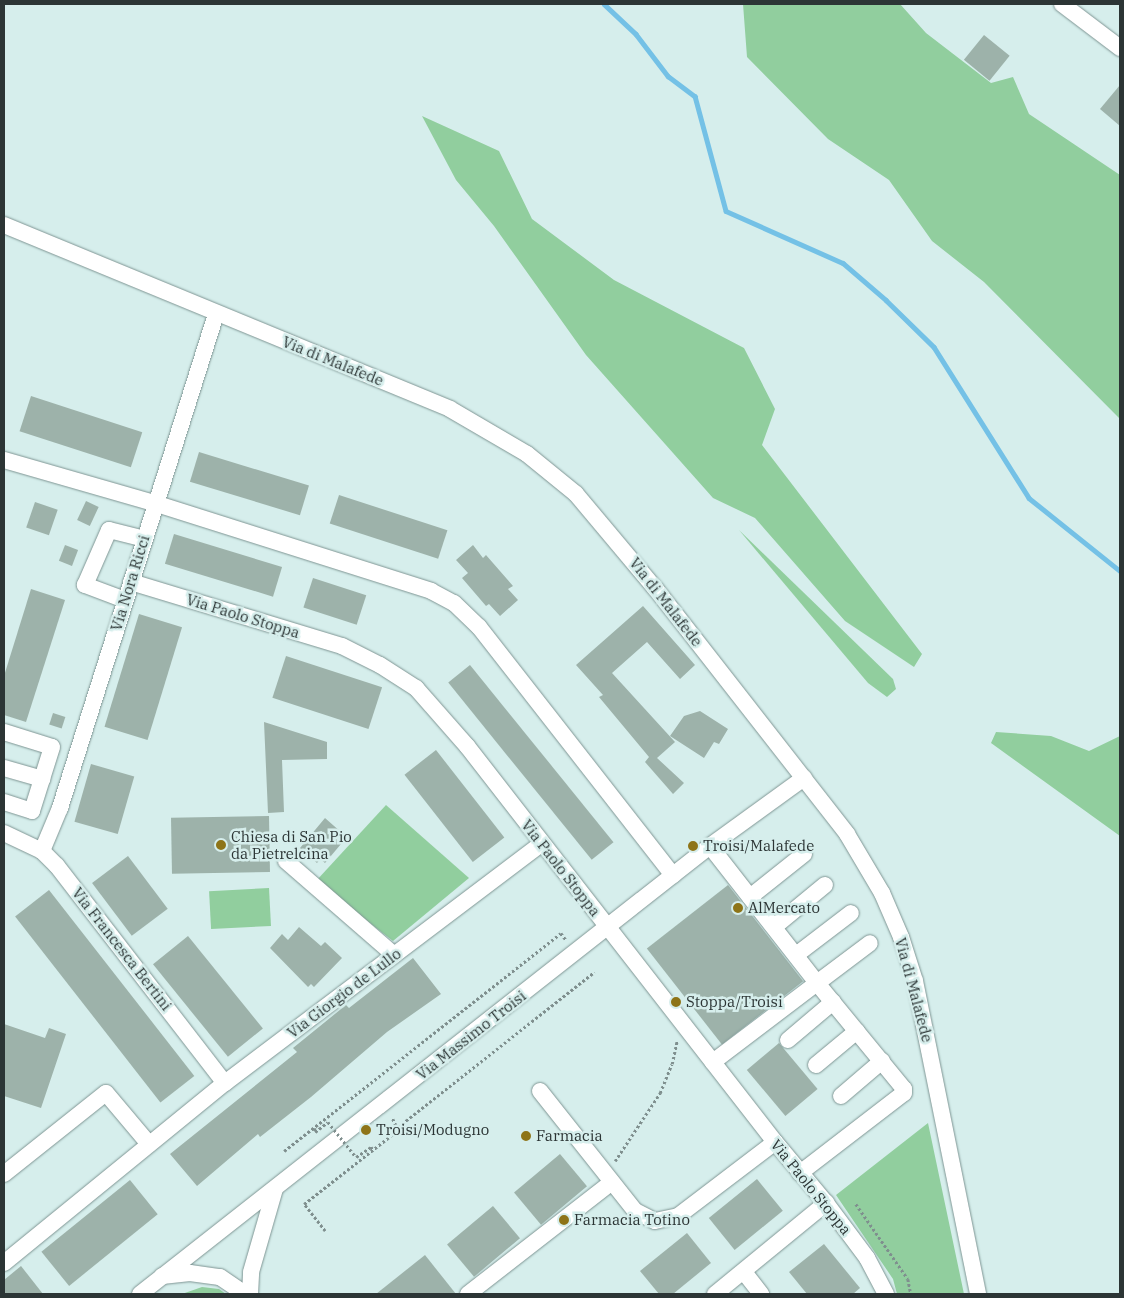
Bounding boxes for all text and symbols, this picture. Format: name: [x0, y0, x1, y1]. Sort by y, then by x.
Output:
street label: Via di Malafede: [280, 332, 386, 390]
street label: Via Nora Ricci: [107, 533, 153, 633]
street label: Via di Malafede: [626, 554, 706, 650]
street label: Via Paolo Stoppa: [184, 590, 302, 642]
street label: Via Paolo Stoppa: [518, 816, 604, 920]
place label: Chiesa di San Pio da Pietrelcina: [231, 827, 352, 862]
place label: Troisi/Malafede: [703, 837, 814, 855]
marker: Chiesa di San Pio da Pietrelcina: [215, 839, 227, 851]
marker: Troisi/Malafede: [687, 840, 699, 852]
street label: Via Francesca Bertini: [68, 884, 176, 1014]
place label: AlMercato: [748, 899, 820, 917]
marker: AlMercato: [732, 902, 744, 914]
street label: Via di Malafede: [891, 936, 937, 1044]
street label: Via Giorgio de Lullo: [284, 944, 404, 1042]
street label: Via Massimo Troisi: [413, 987, 529, 1083]
place label: Stoppa/Troisi: [686, 993, 783, 1011]
marker: Stoppa/Troisi: [670, 996, 682, 1008]
place label: Troisi/Modugno: [376, 1121, 489, 1139]
marker: Troisi/Modugno: [360, 1124, 372, 1136]
place label: Farmacia: [536, 1127, 603, 1145]
marker: Farmacia: [520, 1130, 532, 1142]
street label: Via Paolo Stoppa: [767, 1136, 855, 1238]
place label: Farmacia Totino: [574, 1211, 690, 1229]
marker: Farmacia Totino: [558, 1214, 570, 1226]

